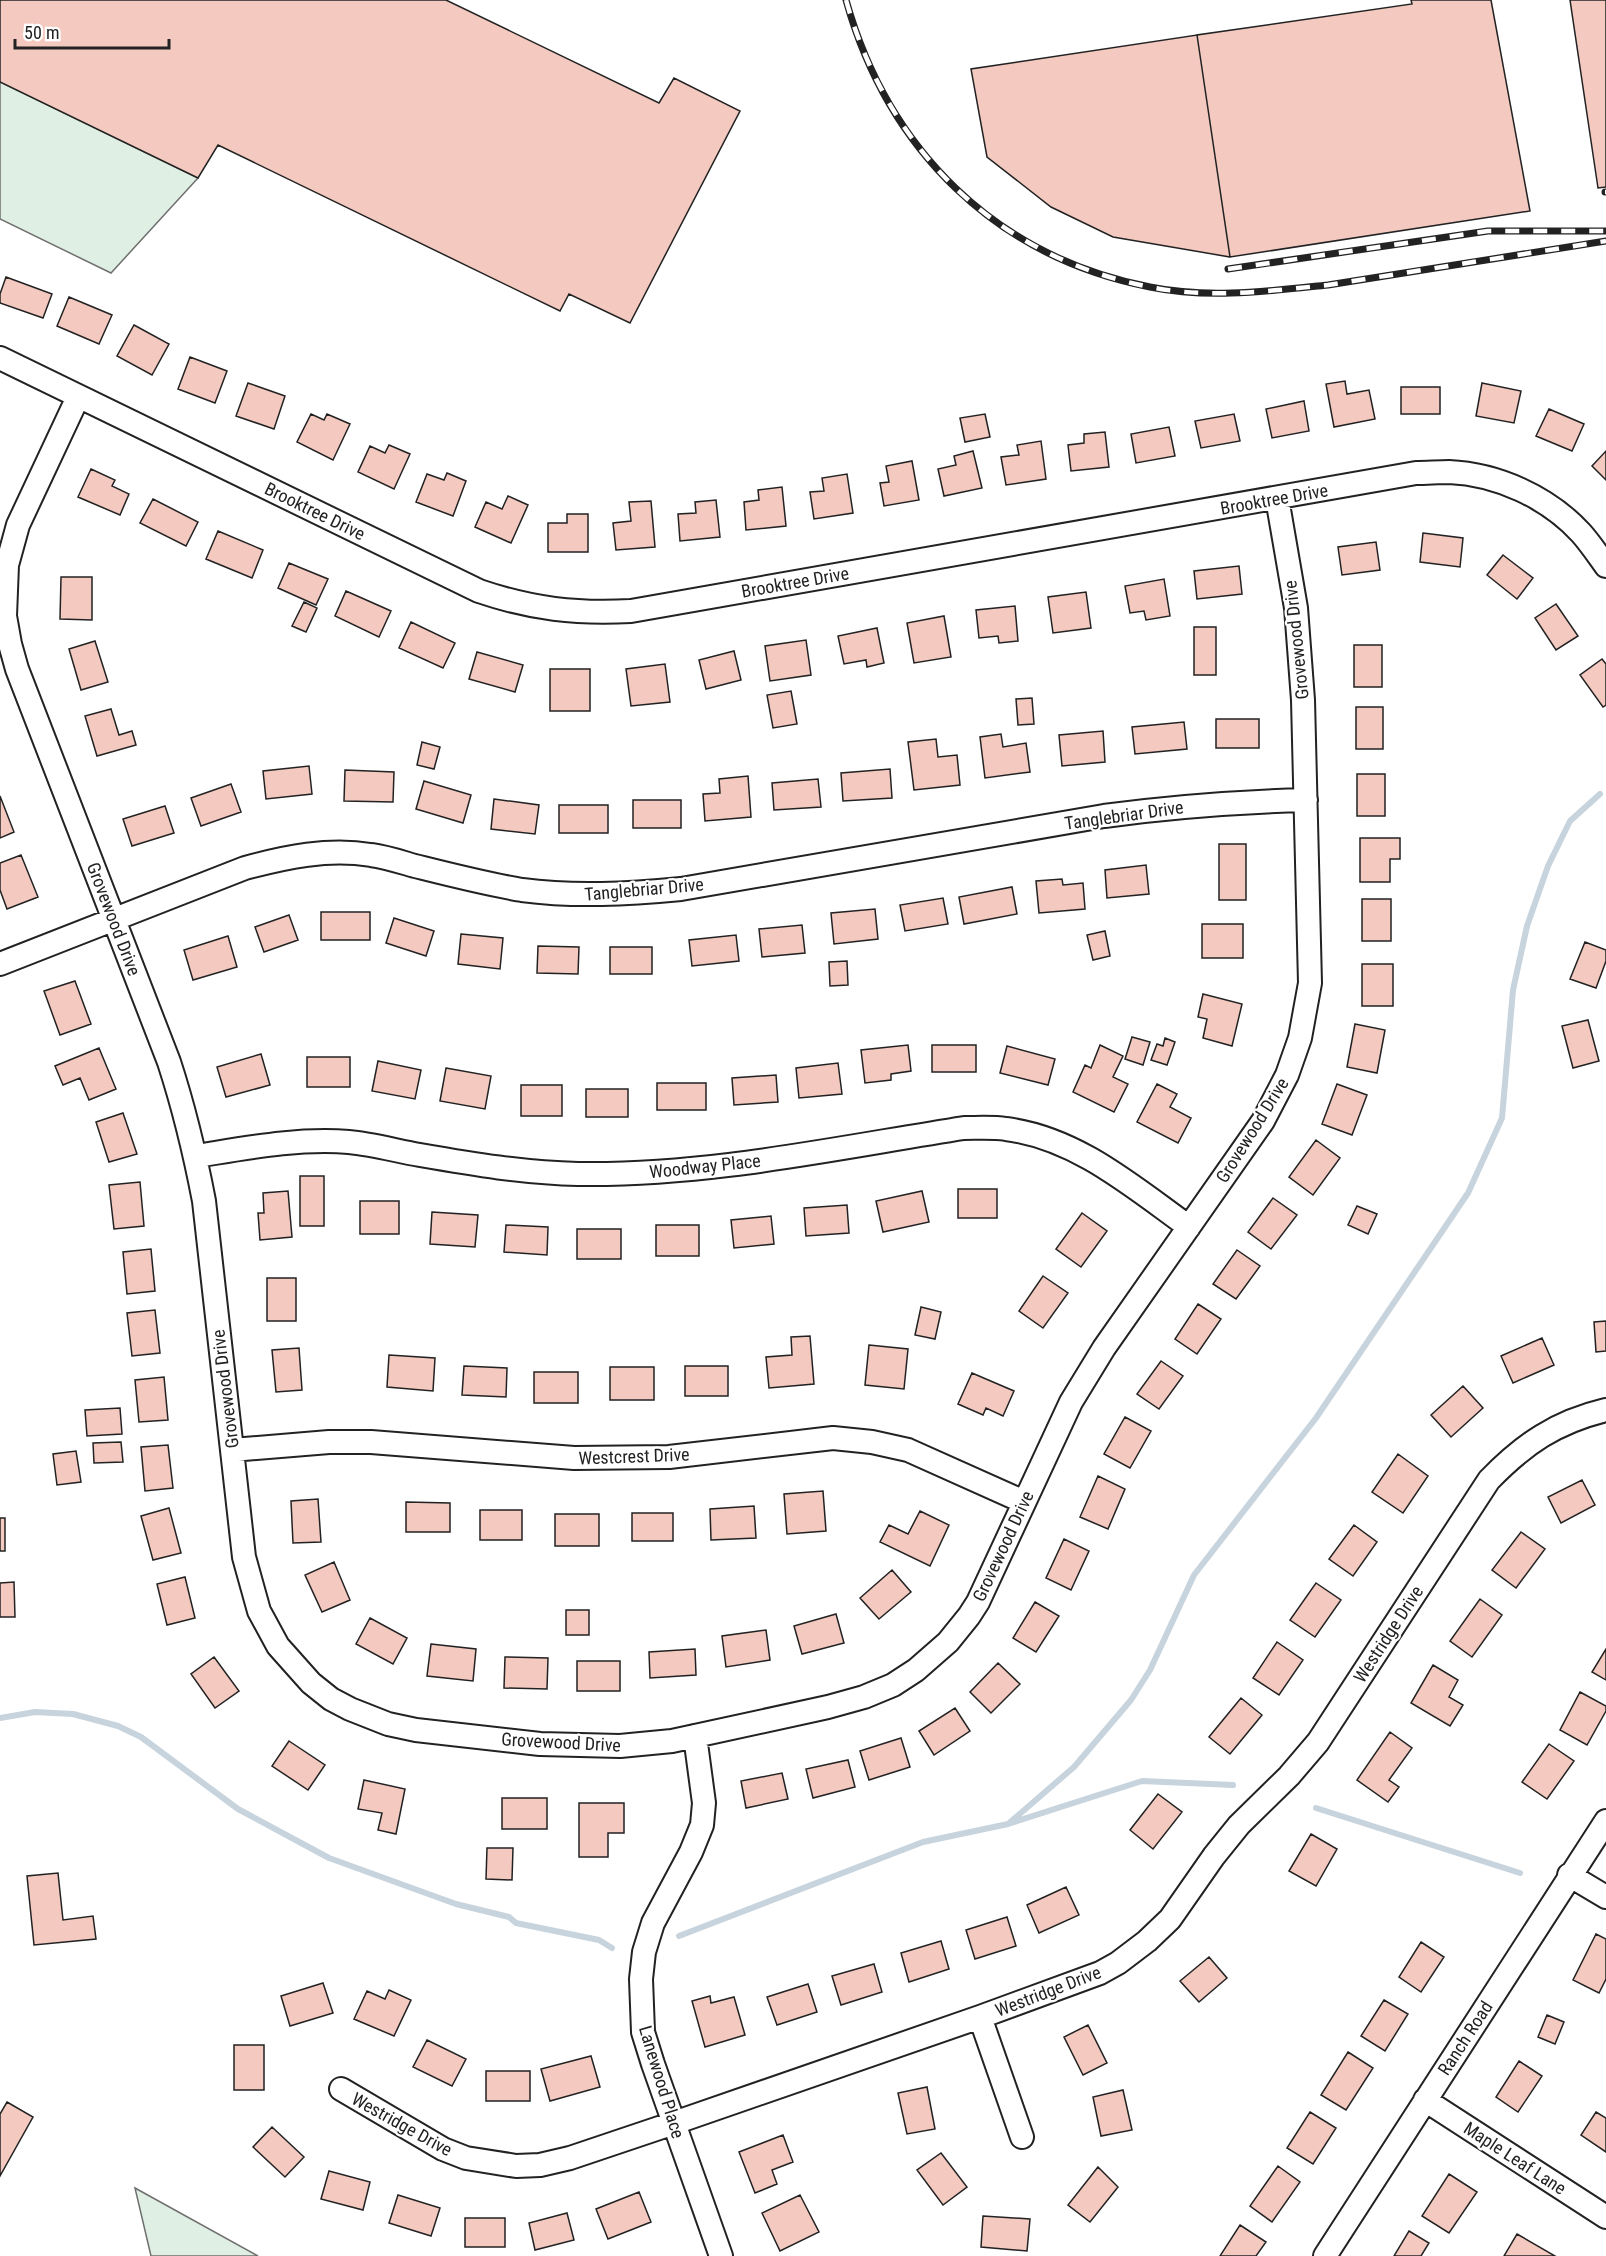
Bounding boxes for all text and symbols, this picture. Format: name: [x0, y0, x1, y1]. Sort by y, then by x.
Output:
scale bar: [15, 12, 170, 50]
text: 50 m: [24, 22, 59, 43]
street label: Brooktree Drive: [261, 478, 369, 544]
street label: Brooktree Drive: [1219, 479, 1329, 519]
street label: Brooktree Drive: [740, 562, 850, 602]
street label: Grovewood Drive: [1279, 579, 1313, 701]
street label: Tanglebriar Drive: [1063, 796, 1185, 834]
street label: Grovewood Drive: [83, 859, 145, 979]
street label: Tanglebriar Drive: [583, 873, 705, 905]
street label: Grovewood Drive: [1211, 1074, 1293, 1186]
street label: Woodway Place: [648, 1150, 762, 1182]
street label: Grovewood Drive: [207, 1328, 243, 1450]
street label: Westcrest Drive: [578, 1444, 690, 1468]
street label: Grovewood Drive: [968, 1487, 1038, 1605]
street label: Westridge Drive: [1349, 1582, 1427, 1686]
street label: Grovewood Drive: [501, 1728, 621, 1756]
street label: Westridge Drive: [992, 1961, 1104, 2021]
street label: Ranch Road: [1433, 1997, 1497, 2079]
street label: Lanewood Place: [635, 2023, 689, 2141]
street label: Westridge Drive: [348, 2088, 456, 2160]
street label: Maple Leaf Lane: [1460, 2117, 1570, 2199]

